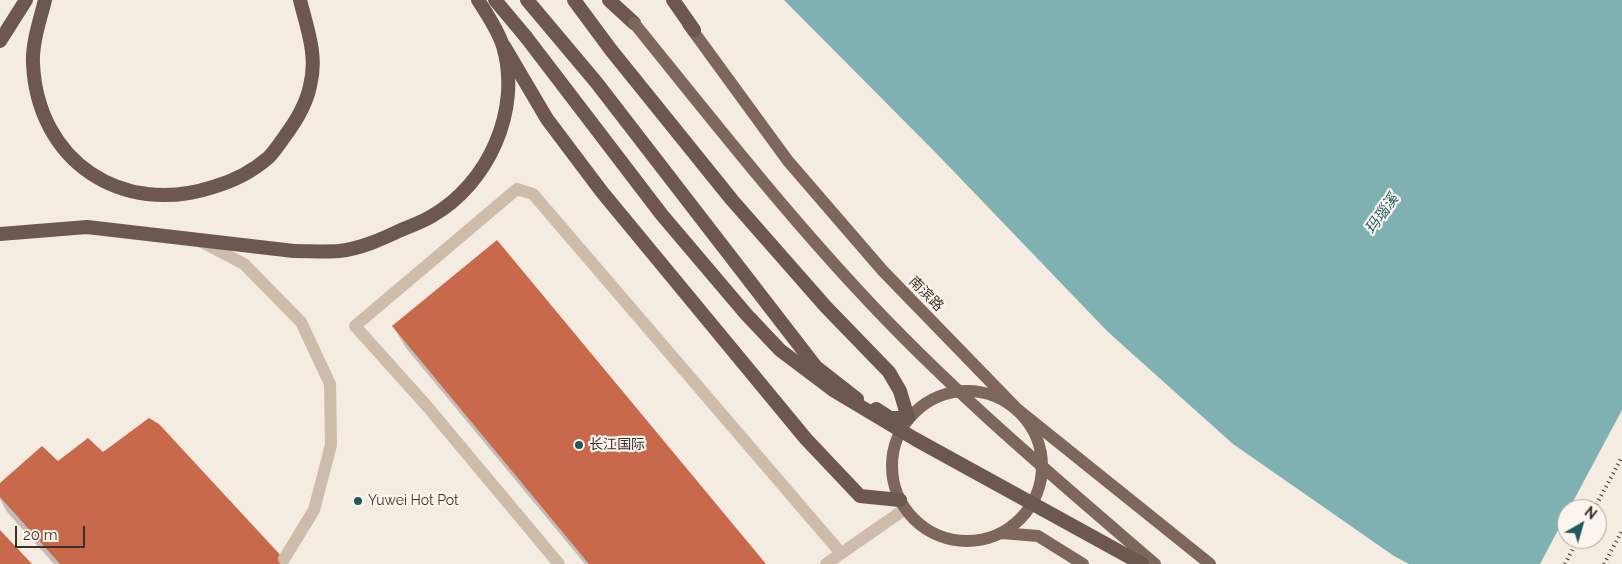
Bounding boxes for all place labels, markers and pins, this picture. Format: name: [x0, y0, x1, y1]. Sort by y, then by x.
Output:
place label: 长江国际: [589, 437, 645, 453]
marker: 长江国际: [573, 439, 585, 451]
place label: Yuwei Hot Pot: [368, 493, 459, 509]
marker: Yuwei Hot Pot: [352, 495, 364, 507]

